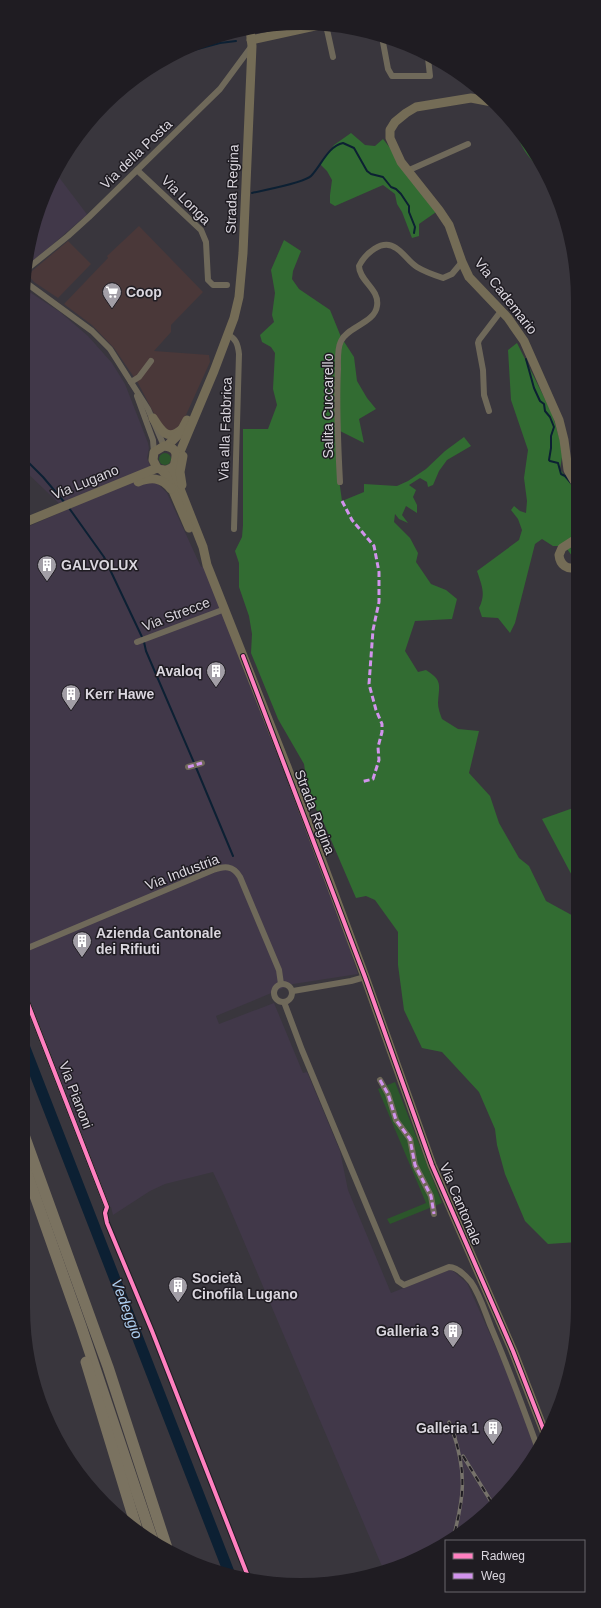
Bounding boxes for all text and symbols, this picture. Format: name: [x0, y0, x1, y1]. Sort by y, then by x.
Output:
street label: Via della Posta: [97, 116, 175, 192]
street label: Strada Regina: [222, 144, 242, 234]
street label: Via Longa: [158, 172, 214, 228]
street label: Via Cademario: [471, 255, 541, 337]
supermarket icon: Coop: [101, 281, 123, 309]
place label: Coop: [126, 284, 162, 300]
street label: Salita Cuccarello: [320, 353, 336, 459]
street label: Via alla Fabbrica: [215, 377, 235, 481]
street label: Via Lugano: [49, 461, 121, 503]
building icon: GALVOLUX: [36, 554, 58, 582]
place label: GALVOLUX: [61, 557, 138, 573]
street label: Via Strecce: [140, 594, 212, 634]
building icon: Avaloq: [205, 660, 227, 688]
place label: Avaloq: [156, 663, 202, 679]
building icon: Kerr Hawe: [60, 683, 82, 711]
place label: Kerr Hawe: [85, 686, 154, 702]
street label: Strada Regina: [291, 767, 339, 857]
street label: Via Industria: [143, 851, 221, 893]
place label: Azienda Cantonale dei Rifiuti: [96, 925, 221, 957]
building icon: Azienda Cantonale dei Rifiuti: [71, 930, 93, 958]
street label: Via Pianoni: [56, 1059, 96, 1131]
street label: Via Cantonale: [437, 1161, 486, 1248]
place label: Società Cinofila Lugano: [192, 1270, 298, 1302]
building icon: Società Cinofila Lugano: [167, 1275, 189, 1303]
water label: Vedeggio: [108, 1276, 147, 1341]
building icon: Galleria 3: [442, 1320, 464, 1348]
place label: Galleria 3: [376, 1323, 439, 1339]
building icon: Galleria 1: [482, 1417, 504, 1445]
place label: Galleria 1: [416, 1420, 479, 1436]
legend: [445, 1540, 585, 1592]
text: Radweg: [481, 1549, 525, 1563]
text: Weg: [481, 1569, 505, 1583]

